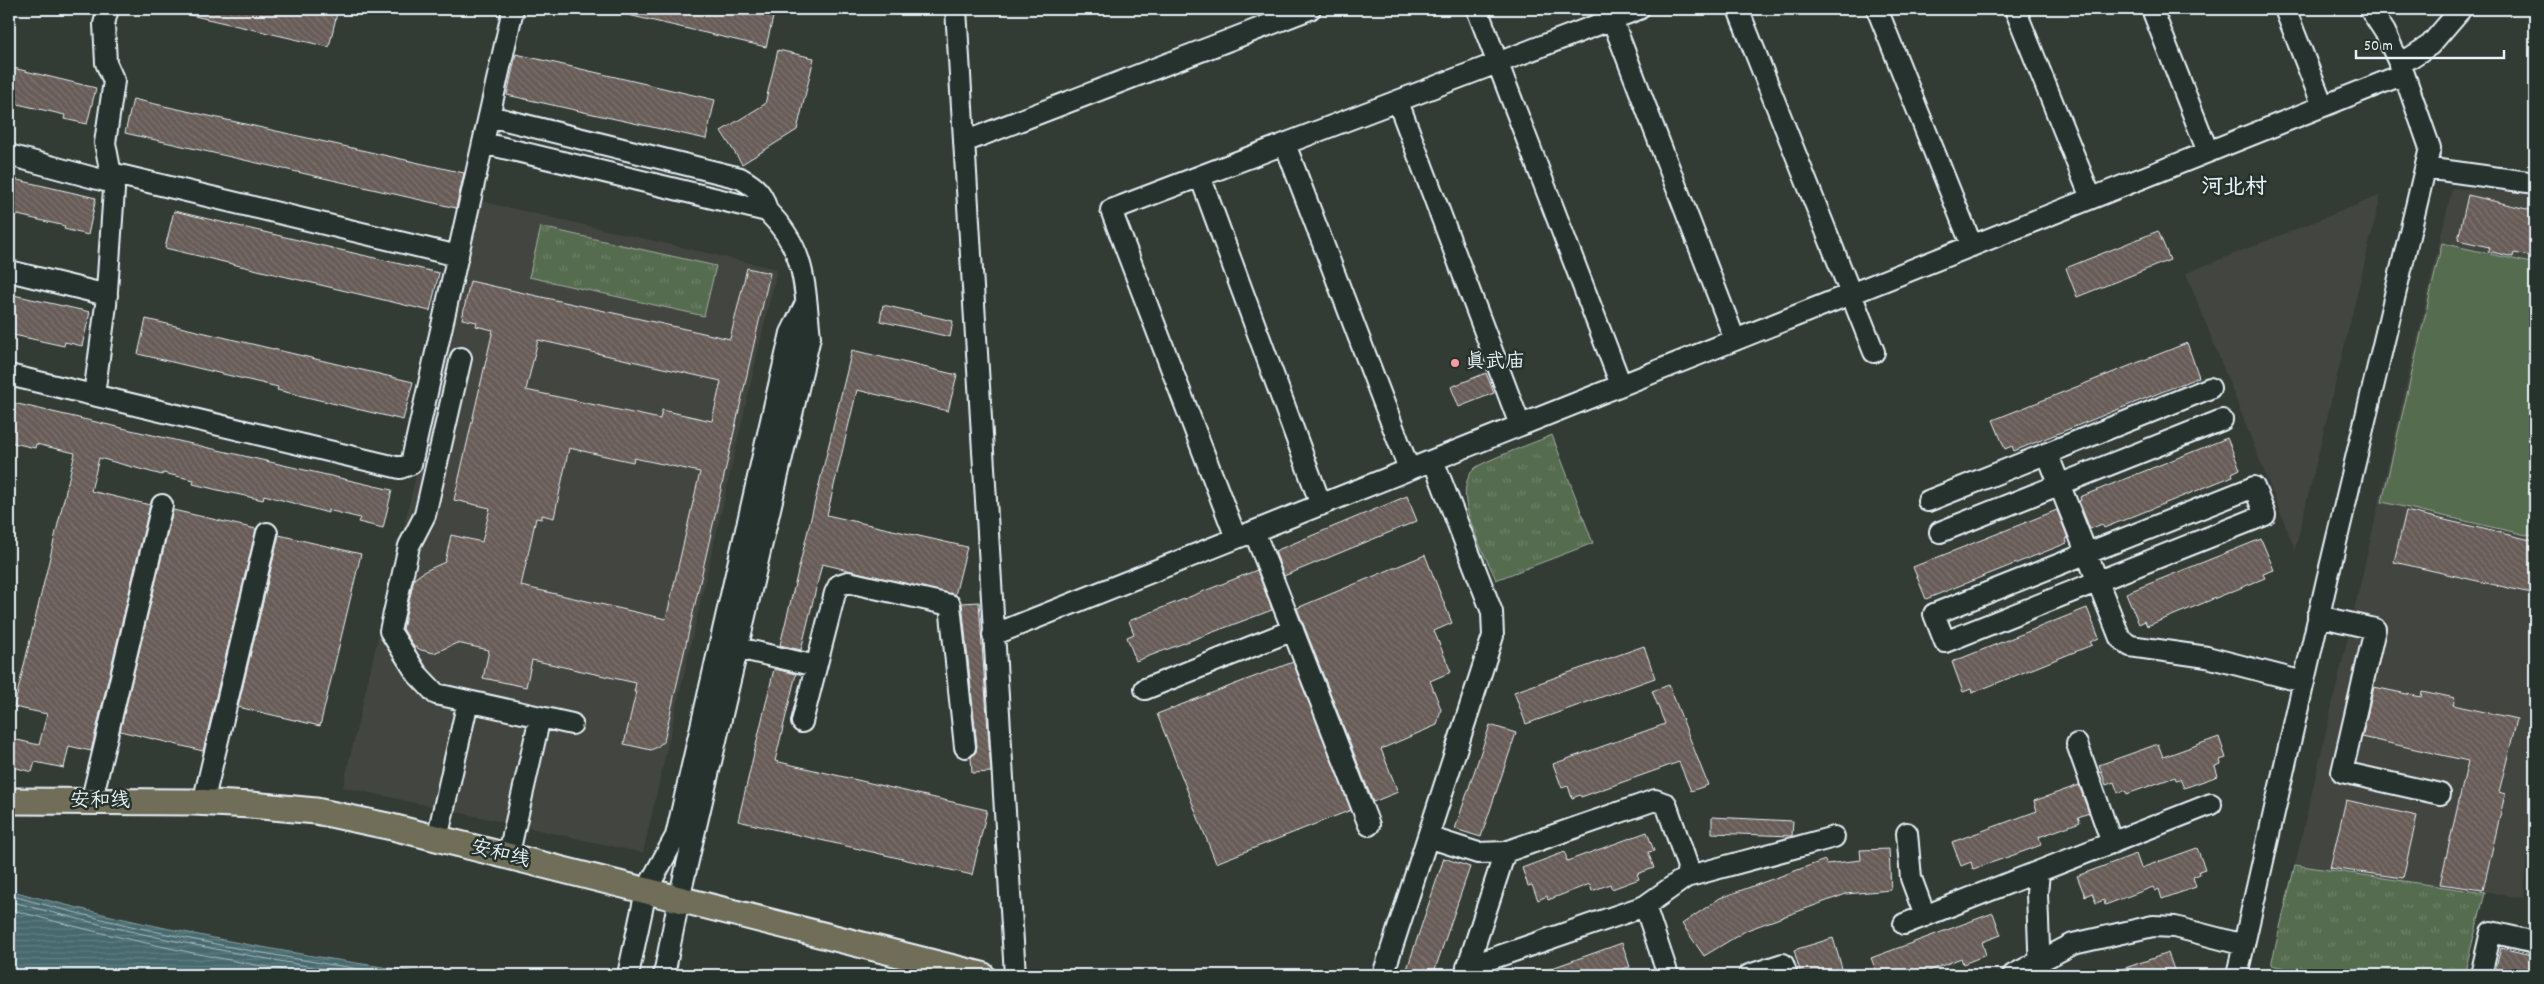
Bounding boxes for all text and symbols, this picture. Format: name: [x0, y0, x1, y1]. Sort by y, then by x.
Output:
scale bar: [2356, 28, 2504, 60]
text: 50 m: [2364, 36, 2393, 58]
district label: 河北村: [2201, 173, 2267, 204]
place label: 真武庙: [1465, 349, 1525, 377]
marker: 真武庙: [1449, 357, 1461, 369]
street label: 安和线: [70, 788, 130, 816]
street label: 安和线: [468, 834, 532, 876]

